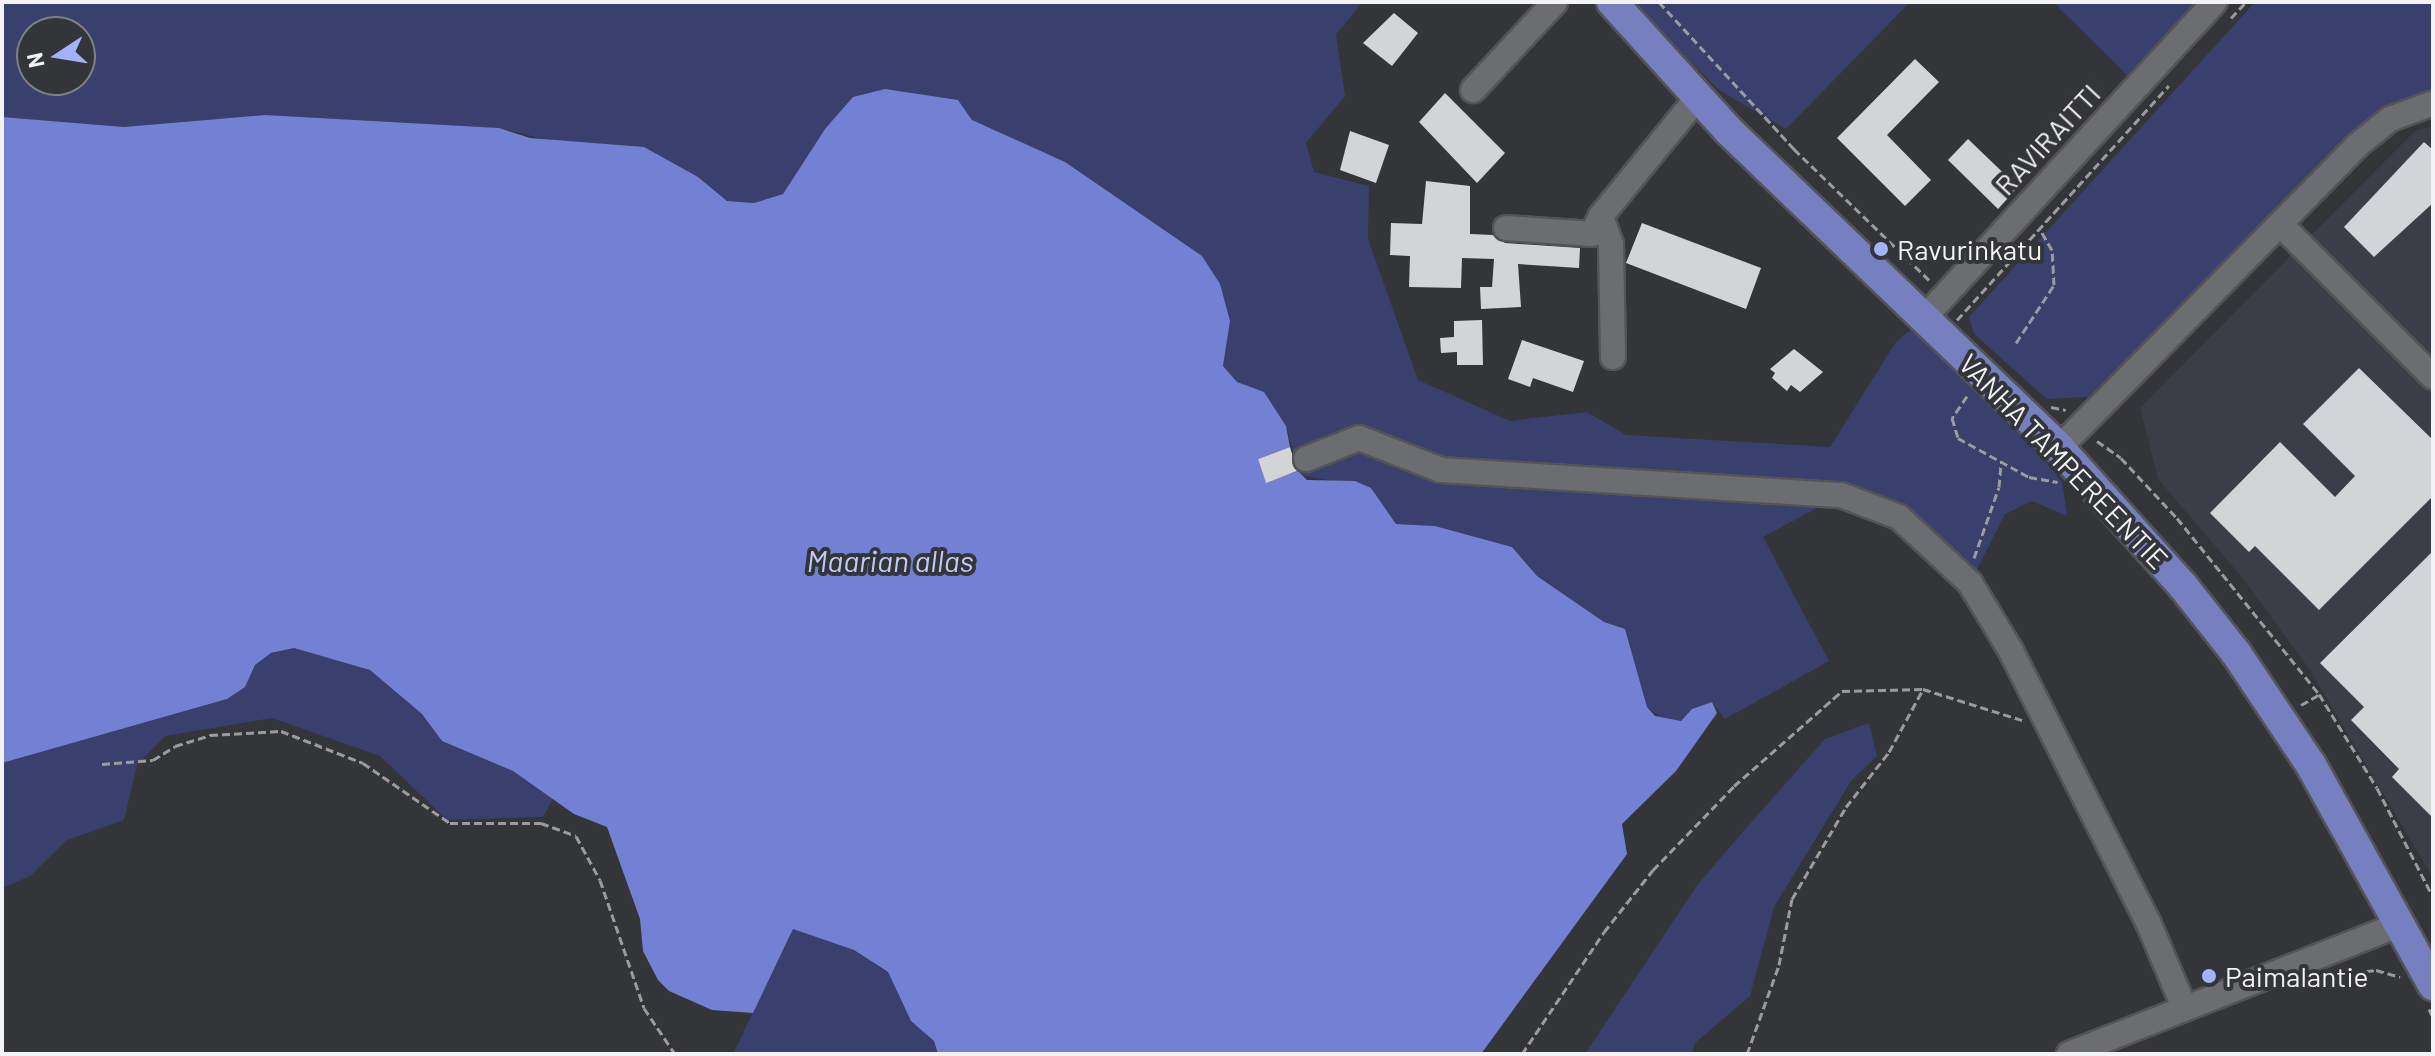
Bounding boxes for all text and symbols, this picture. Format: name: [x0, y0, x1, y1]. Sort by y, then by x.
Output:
north arrow: [16, 16, 96, 96]
text: N: [20, 51, 49, 70]
street label: RAVIRAITTI: [1987, 77, 2107, 201]
place label: Ravurinkatu: [1897, 232, 2042, 266]
marker: Ravurinkatu: [1872, 240, 1890, 258]
street label: VANHA TAMPEREENTIE: [1953, 347, 2175, 575]
water label: Maarian allas: [806, 542, 974, 578]
place label: Paimalantie: [2225, 959, 2368, 993]
marker: Paimalantie: [2200, 967, 2218, 985]

